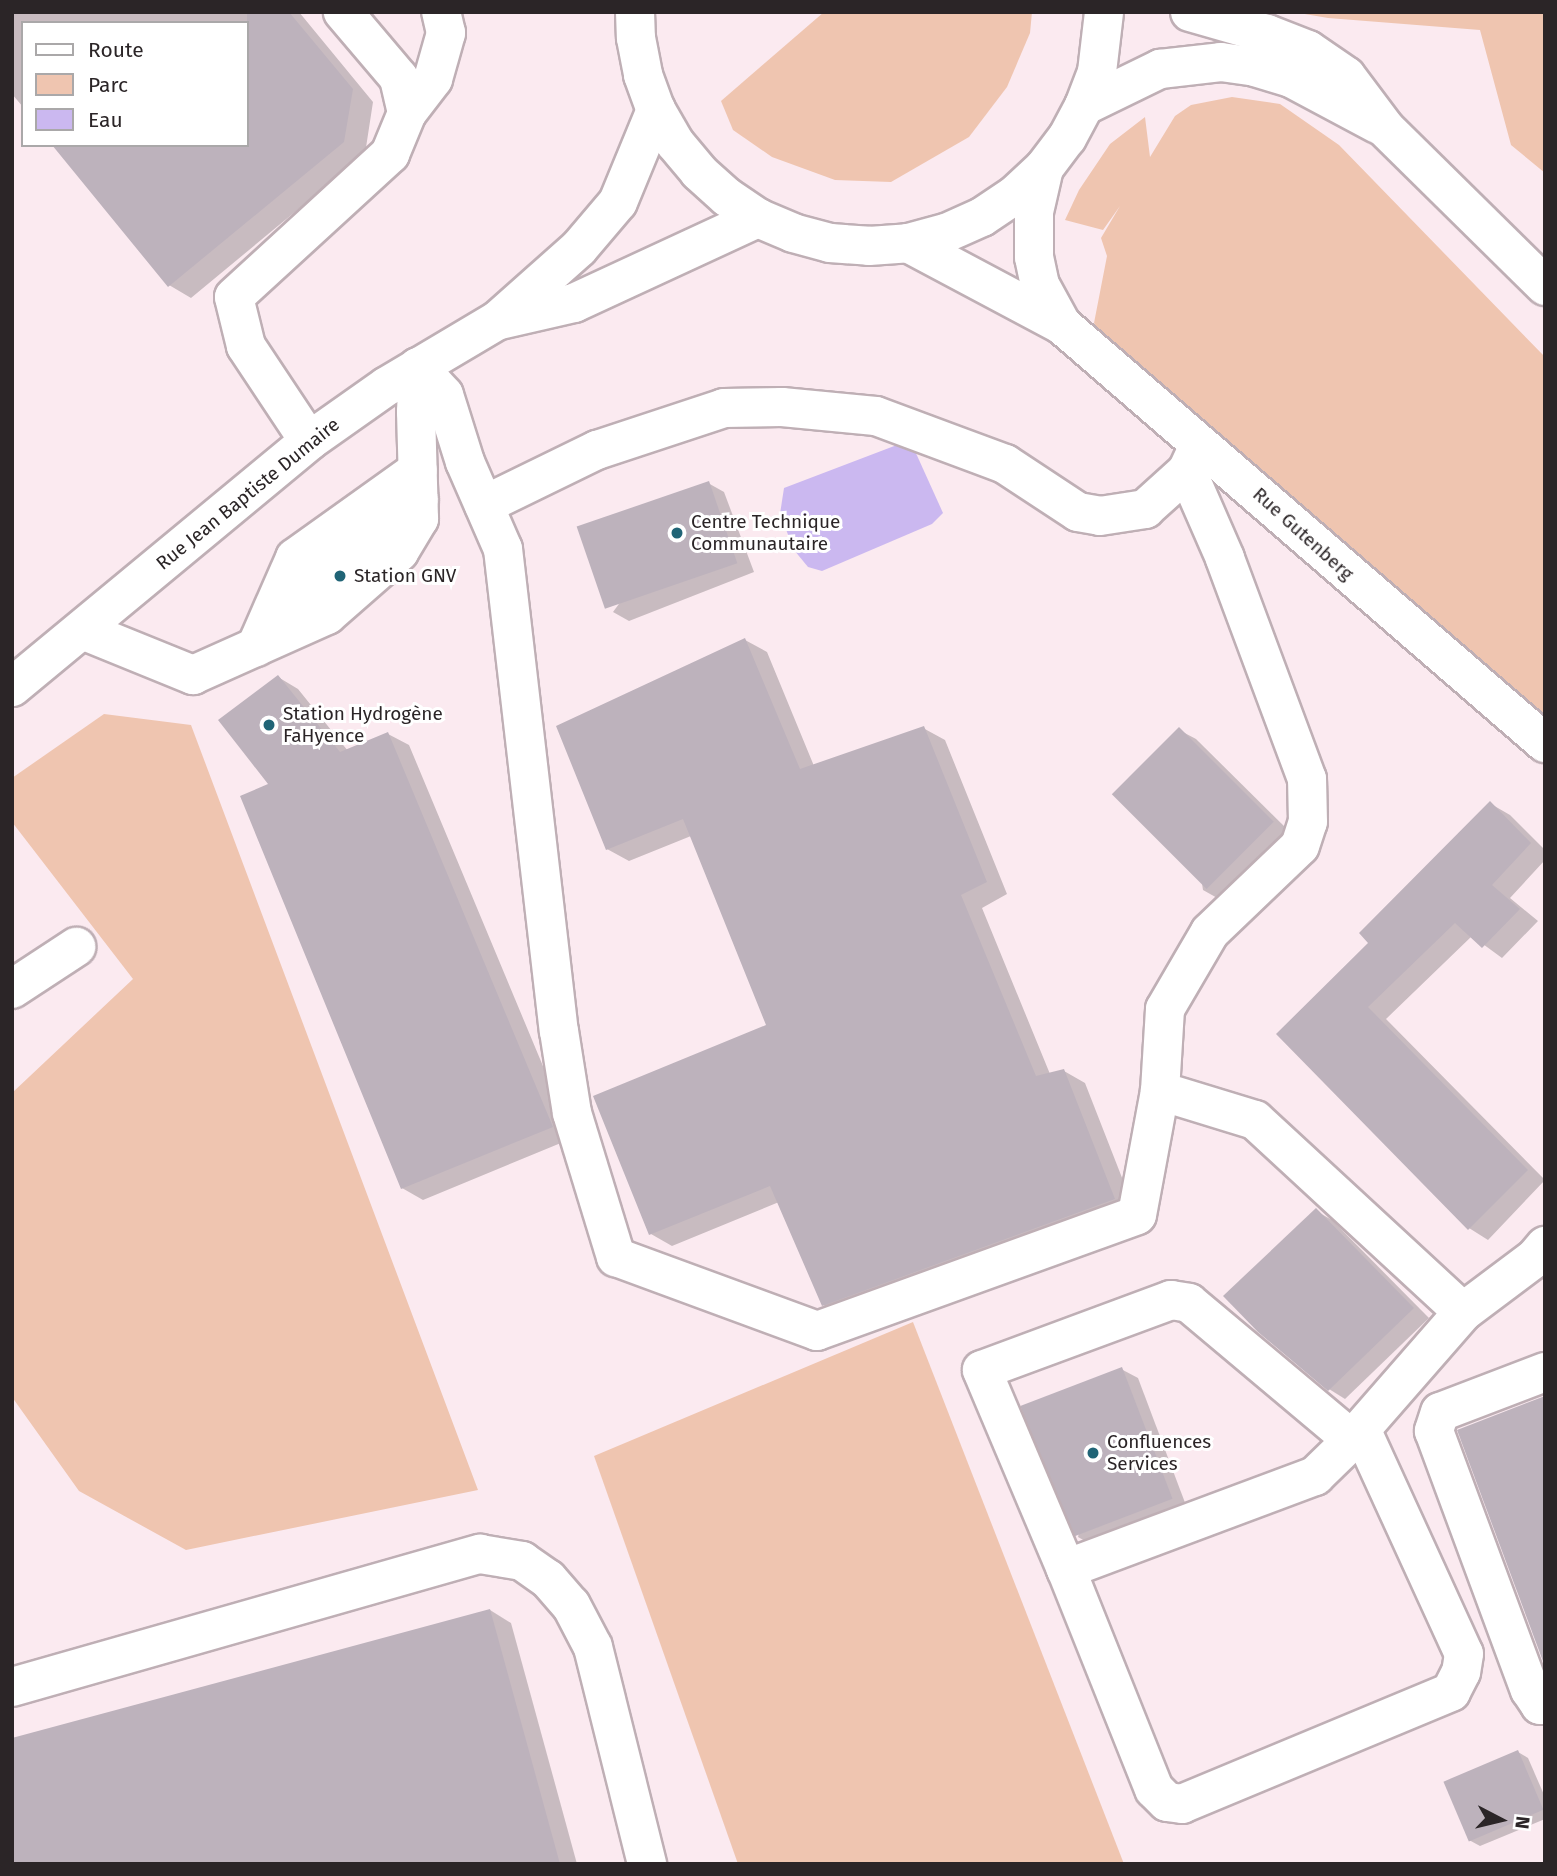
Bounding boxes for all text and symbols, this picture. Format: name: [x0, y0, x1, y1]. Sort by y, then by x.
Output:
legend: [21, 21, 248, 147]
text: Route: [88, 37, 144, 63]
text: Parc: [88, 72, 128, 98]
text: Eau: [88, 107, 123, 133]
street label: Rue Jean Baptiste Dumaire: [152, 413, 344, 575]
street label: Rue Gutenberg: [1248, 483, 1358, 585]
place label: Centre Technique Communautaire: [691, 511, 840, 555]
marker: Centre Technique Communautaire: [669, 525, 685, 541]
place label: Station GNV: [354, 565, 456, 587]
marker: Station GNV: [332, 568, 348, 584]
place label: Station Hydrogène FaHyence: [283, 703, 443, 747]
marker: Station Hydrogène FaHyence: [261, 717, 277, 733]
place label: Confluences Services: [1107, 1431, 1211, 1475]
marker: Confluences Services: [1085, 1445, 1101, 1461]
north arrow: [1466, 1785, 1536, 1855]
text: N: [1510, 1815, 1535, 1830]

